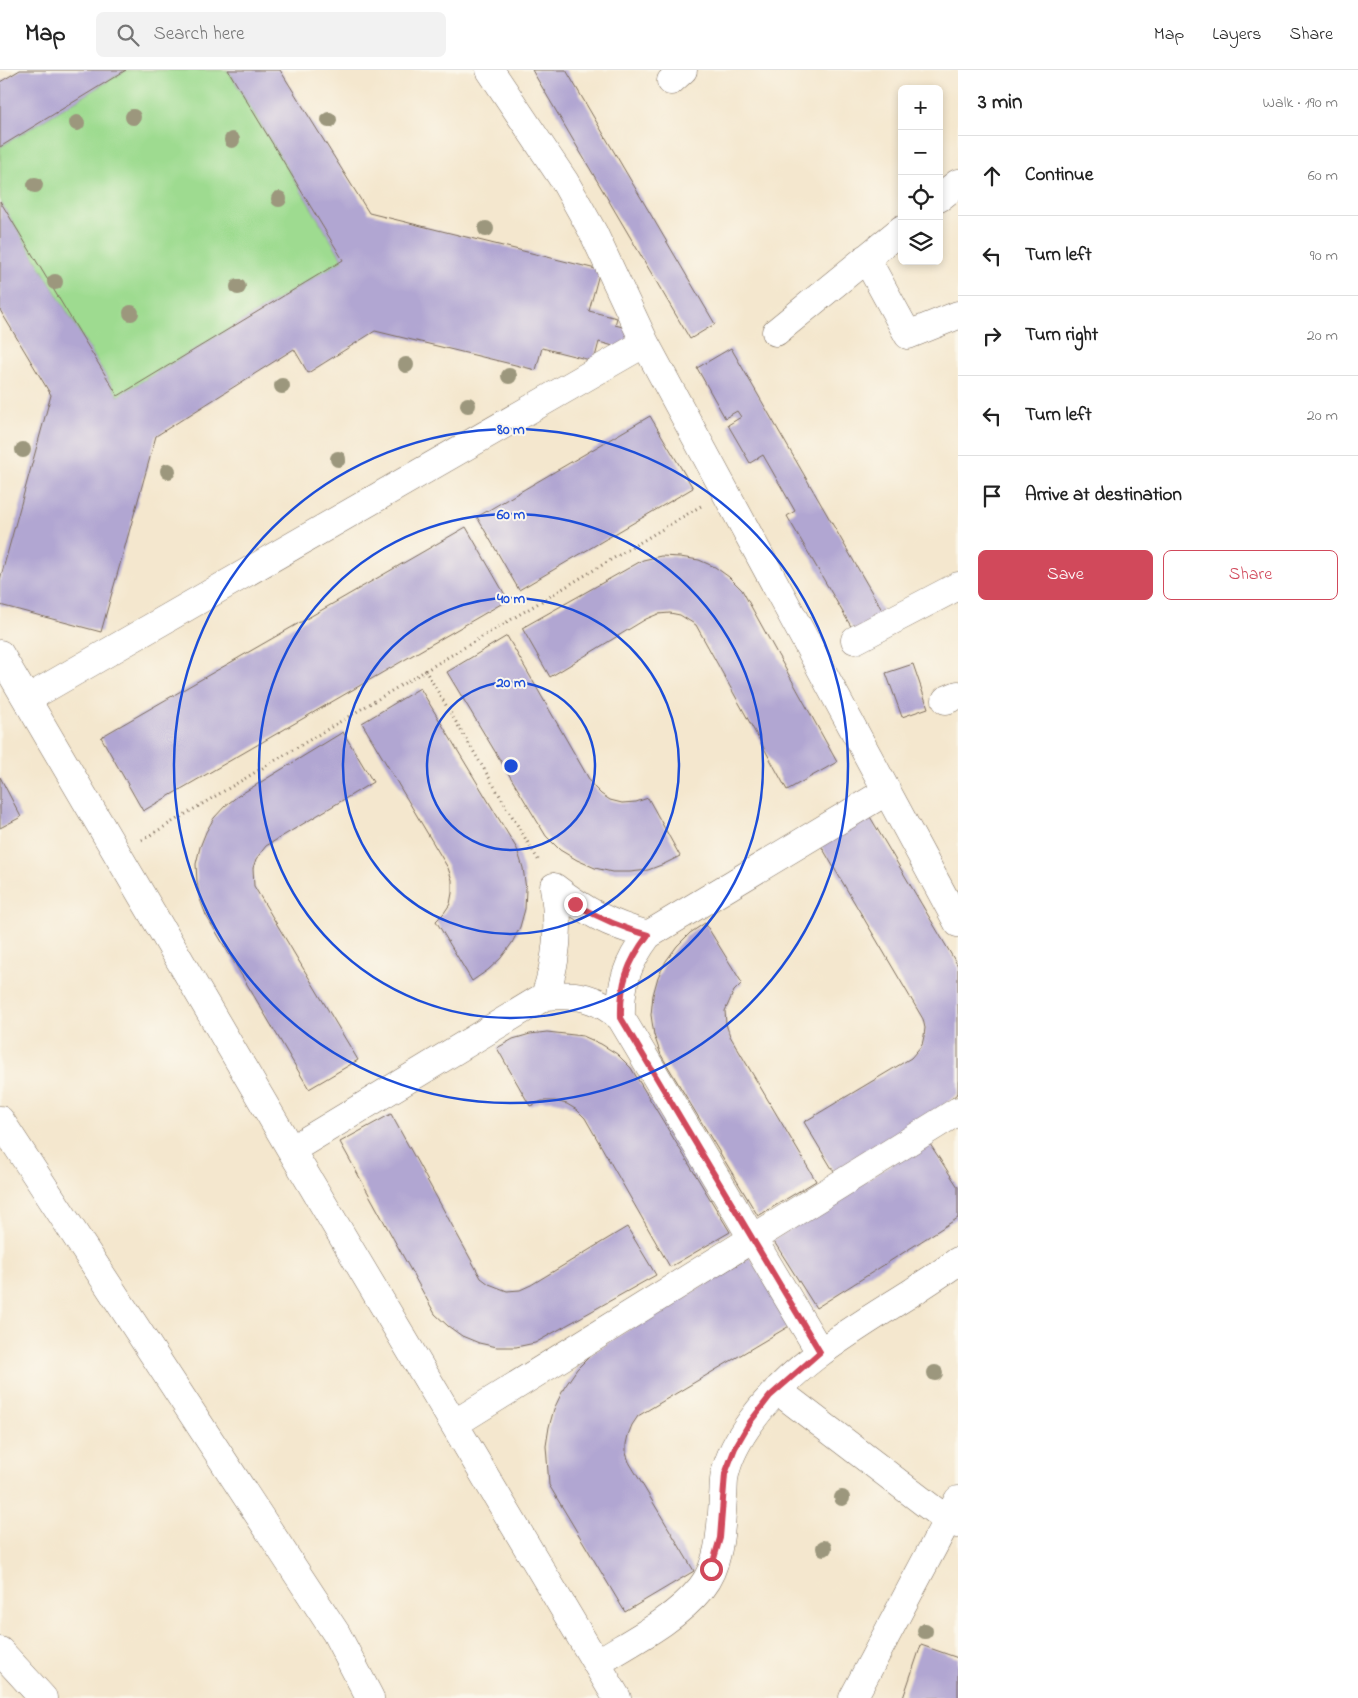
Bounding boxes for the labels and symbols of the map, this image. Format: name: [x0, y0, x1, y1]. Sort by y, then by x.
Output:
text: 80 m: [496, 419, 525, 441]
text: 60 m: [496, 504, 526, 526]
text: 40 m: [496, 588, 525, 610]
text: 20 m: [495, 672, 526, 694]
centre of rings: [502, 757, 520, 775]
route end: [564, 893, 587, 916]
route start: [700, 1558, 723, 1581]

